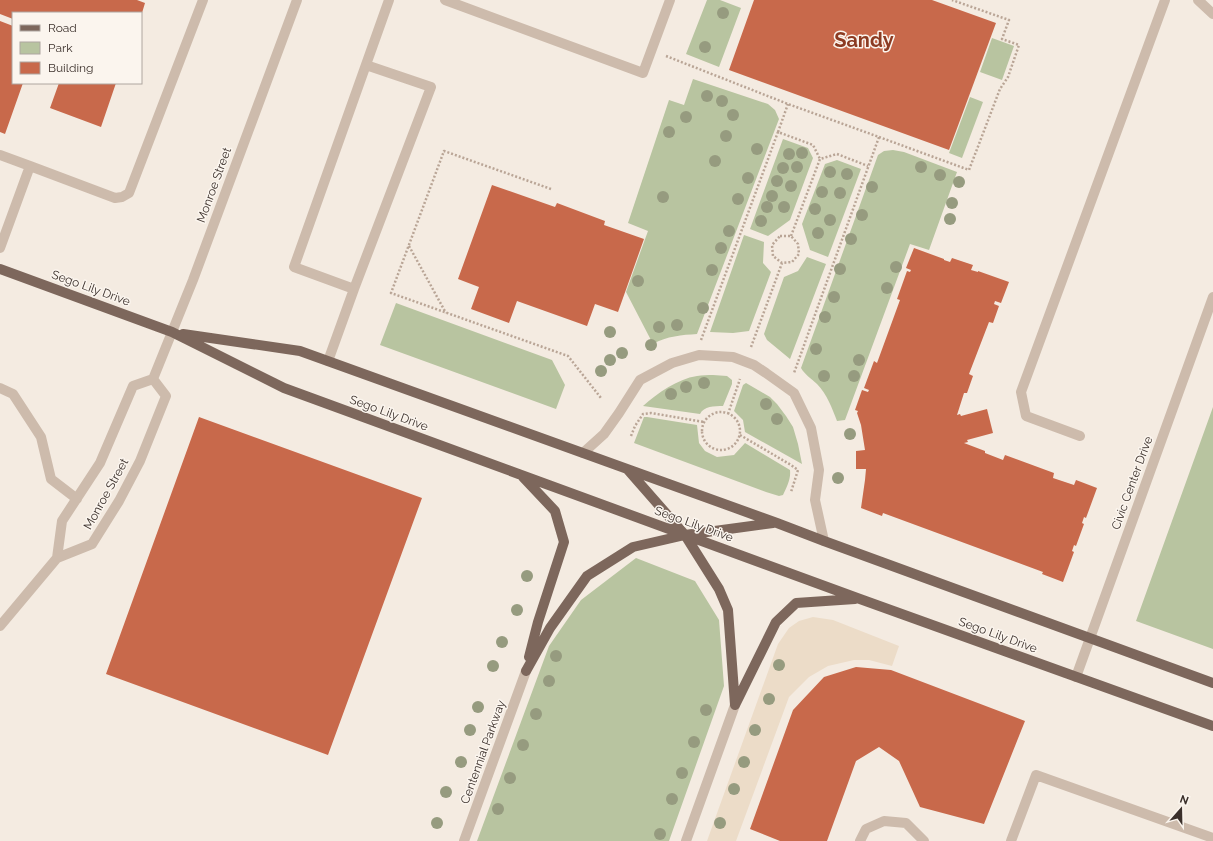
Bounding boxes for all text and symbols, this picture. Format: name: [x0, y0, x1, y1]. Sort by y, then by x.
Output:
legend: [12, 12, 142, 84]
text: Road: [48, 21, 77, 35]
district label: Sandy: [834, 28, 894, 52]
text: Park: [48, 41, 73, 55]
text: Building: [48, 61, 94, 75]
street label: Monroe Street: [194, 145, 234, 225]
street label: Sego Lily Drive: [50, 267, 132, 309]
street label: Sego Lily Drive: [348, 392, 430, 434]
street label: Civic Center Drive: [1109, 434, 1155, 532]
street label: Monroe Street: [81, 456, 131, 532]
street label: Sego Lily Drive: [653, 503, 735, 545]
street label: Sego Lily Drive: [957, 614, 1039, 656]
street label: Centennial Parkway: [458, 698, 508, 806]
north arrow: [1161, 789, 1201, 829]
text: N: [1178, 793, 1190, 808]

